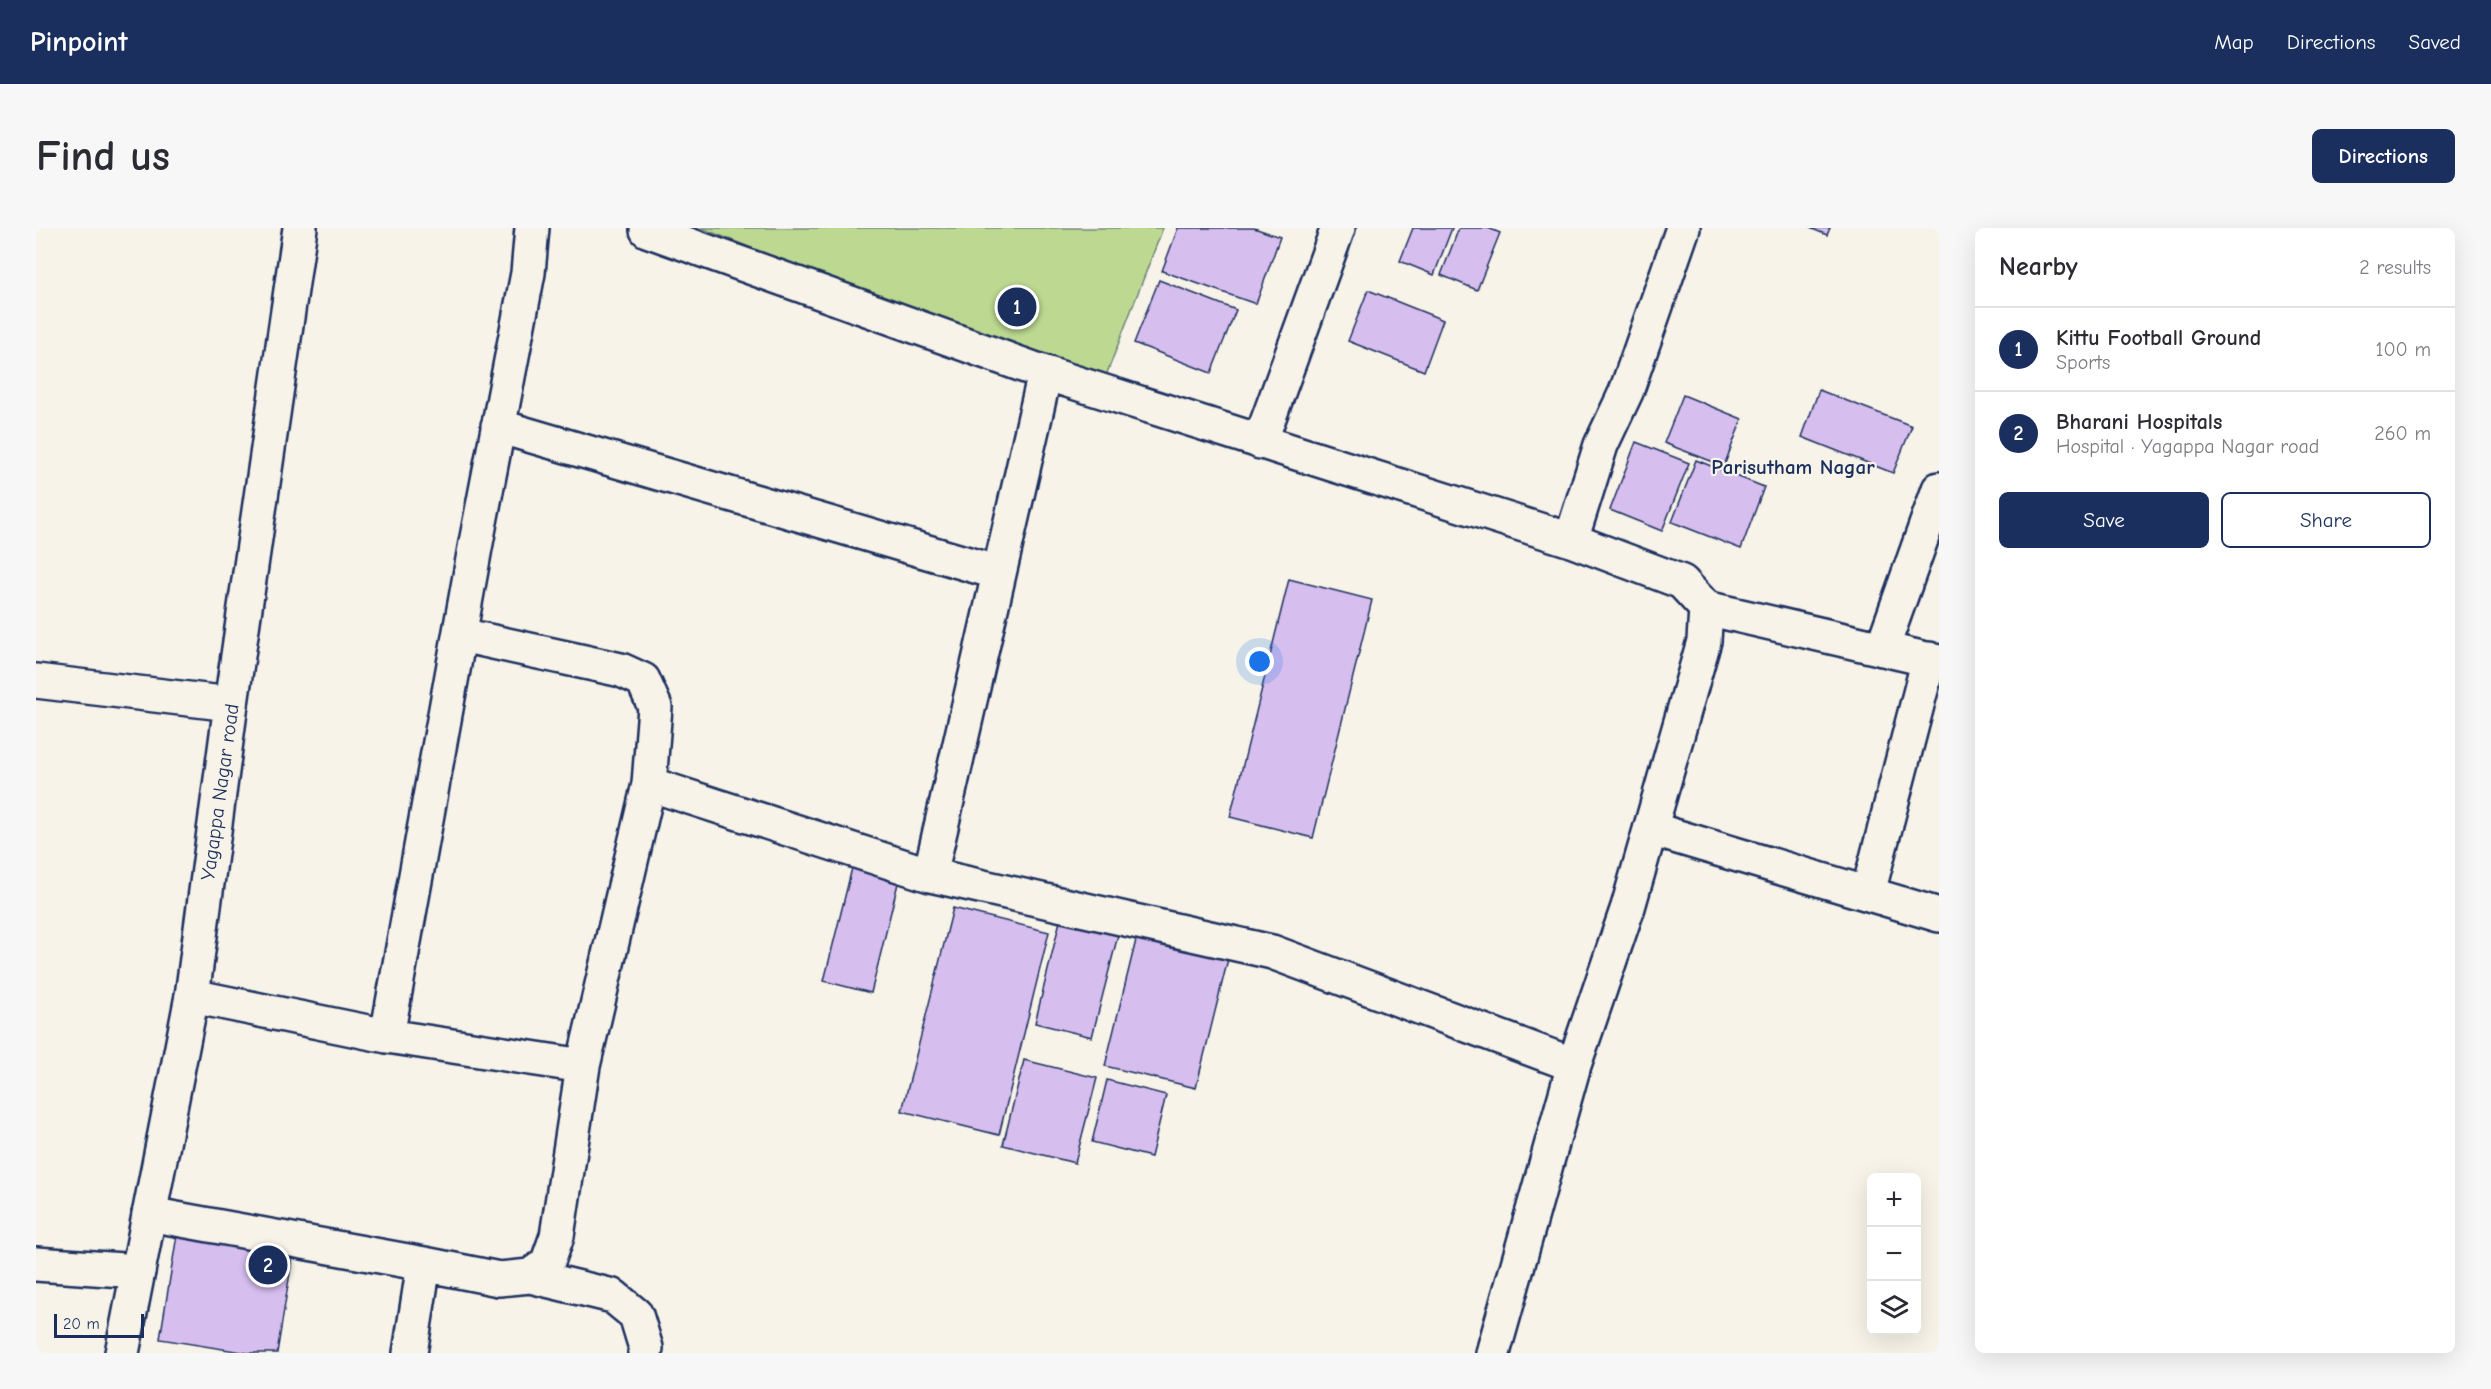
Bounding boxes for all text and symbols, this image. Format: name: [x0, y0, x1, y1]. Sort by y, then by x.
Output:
text: Pinpoint: [30, 26, 128, 58]
text: Map: [2214, 30, 2254, 54]
text: Directions: [2287, 30, 2376, 54]
text: Saved: [2409, 30, 2461, 54]
button: Directions: [2312, 129, 2455, 183]
text: Find us: [36, 132, 170, 181]
text: Nearby: [1999, 252, 2078, 282]
text: 2 results: [2359, 256, 2431, 279]
pin: 1: [998, 284, 1036, 329]
text: Kittu Football Ground: [2056, 325, 2261, 351]
text: 1: [2015, 338, 2022, 361]
text: 100 m: [2376, 338, 2431, 361]
text: Sports: [2056, 351, 2110, 374]
text: Bharani Hospitals: [2056, 409, 2222, 435]
text: 2: [2014, 422, 2023, 445]
text: 260 m: [2374, 422, 2431, 445]
text: Hospital · Yagappa Nagar road: [2056, 435, 2319, 458]
district label: Parisutham Nagar: [1711, 455, 1875, 479]
button: Save: [1999, 492, 2209, 548]
button: Share: [2221, 492, 2431, 548]
your location: [1245, 647, 1274, 676]
street label: Yagappa Nagar road: [196, 702, 244, 882]
map controls: [1867, 1173, 1921, 1335]
button: +: [1867, 1173, 1921, 1227]
button: −: [1867, 1227, 1921, 1281]
pin: 2: [248, 1242, 288, 1288]
button: layers: [1867, 1281, 1921, 1335]
scale bar: [54, 1311, 144, 1338]
text: 20 m: [63, 1315, 100, 1333]

